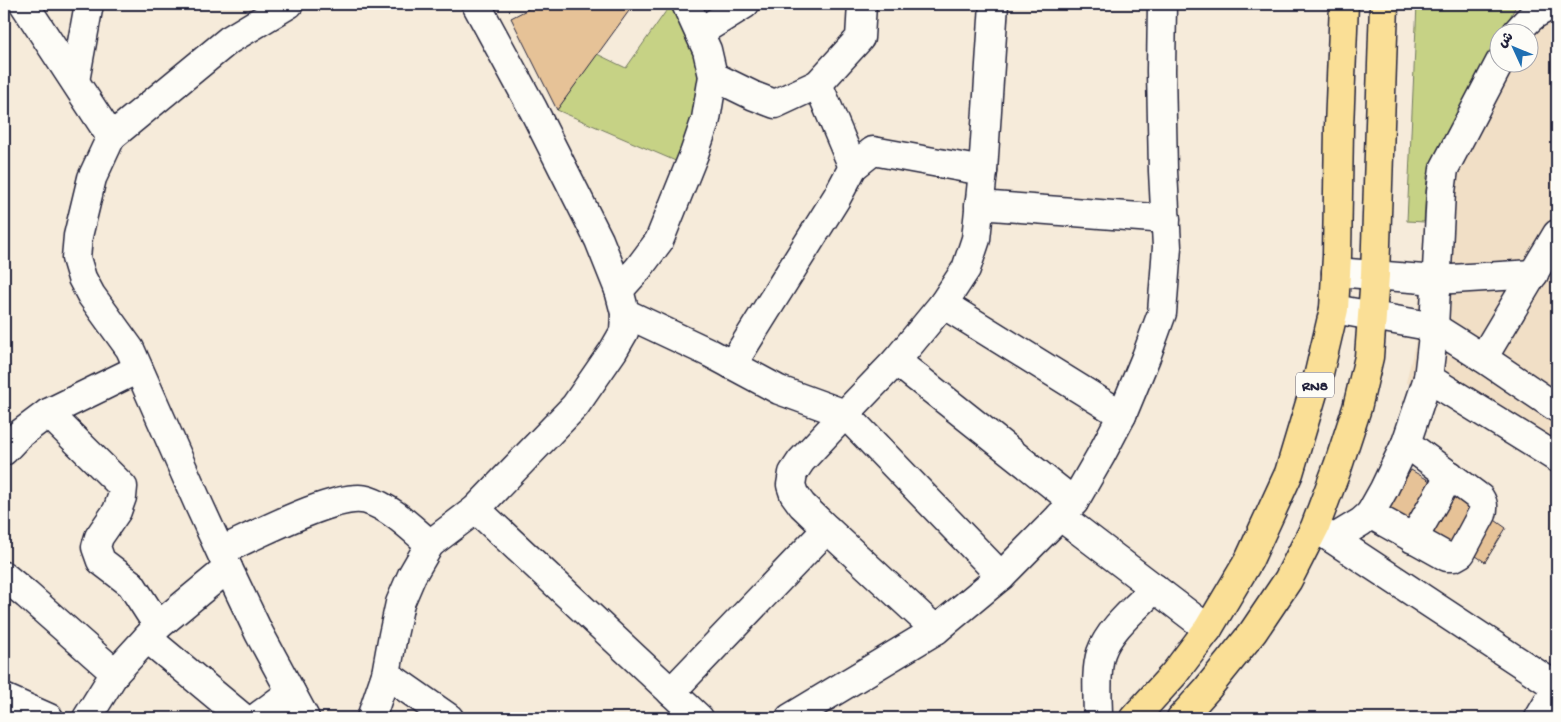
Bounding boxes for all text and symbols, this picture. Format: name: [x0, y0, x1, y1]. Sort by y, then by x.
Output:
north arrow: [1488, 22, 1538, 72]
text: ش: [1495, 29, 1518, 52]
road number: RN8: [1296, 372, 1334, 398]

